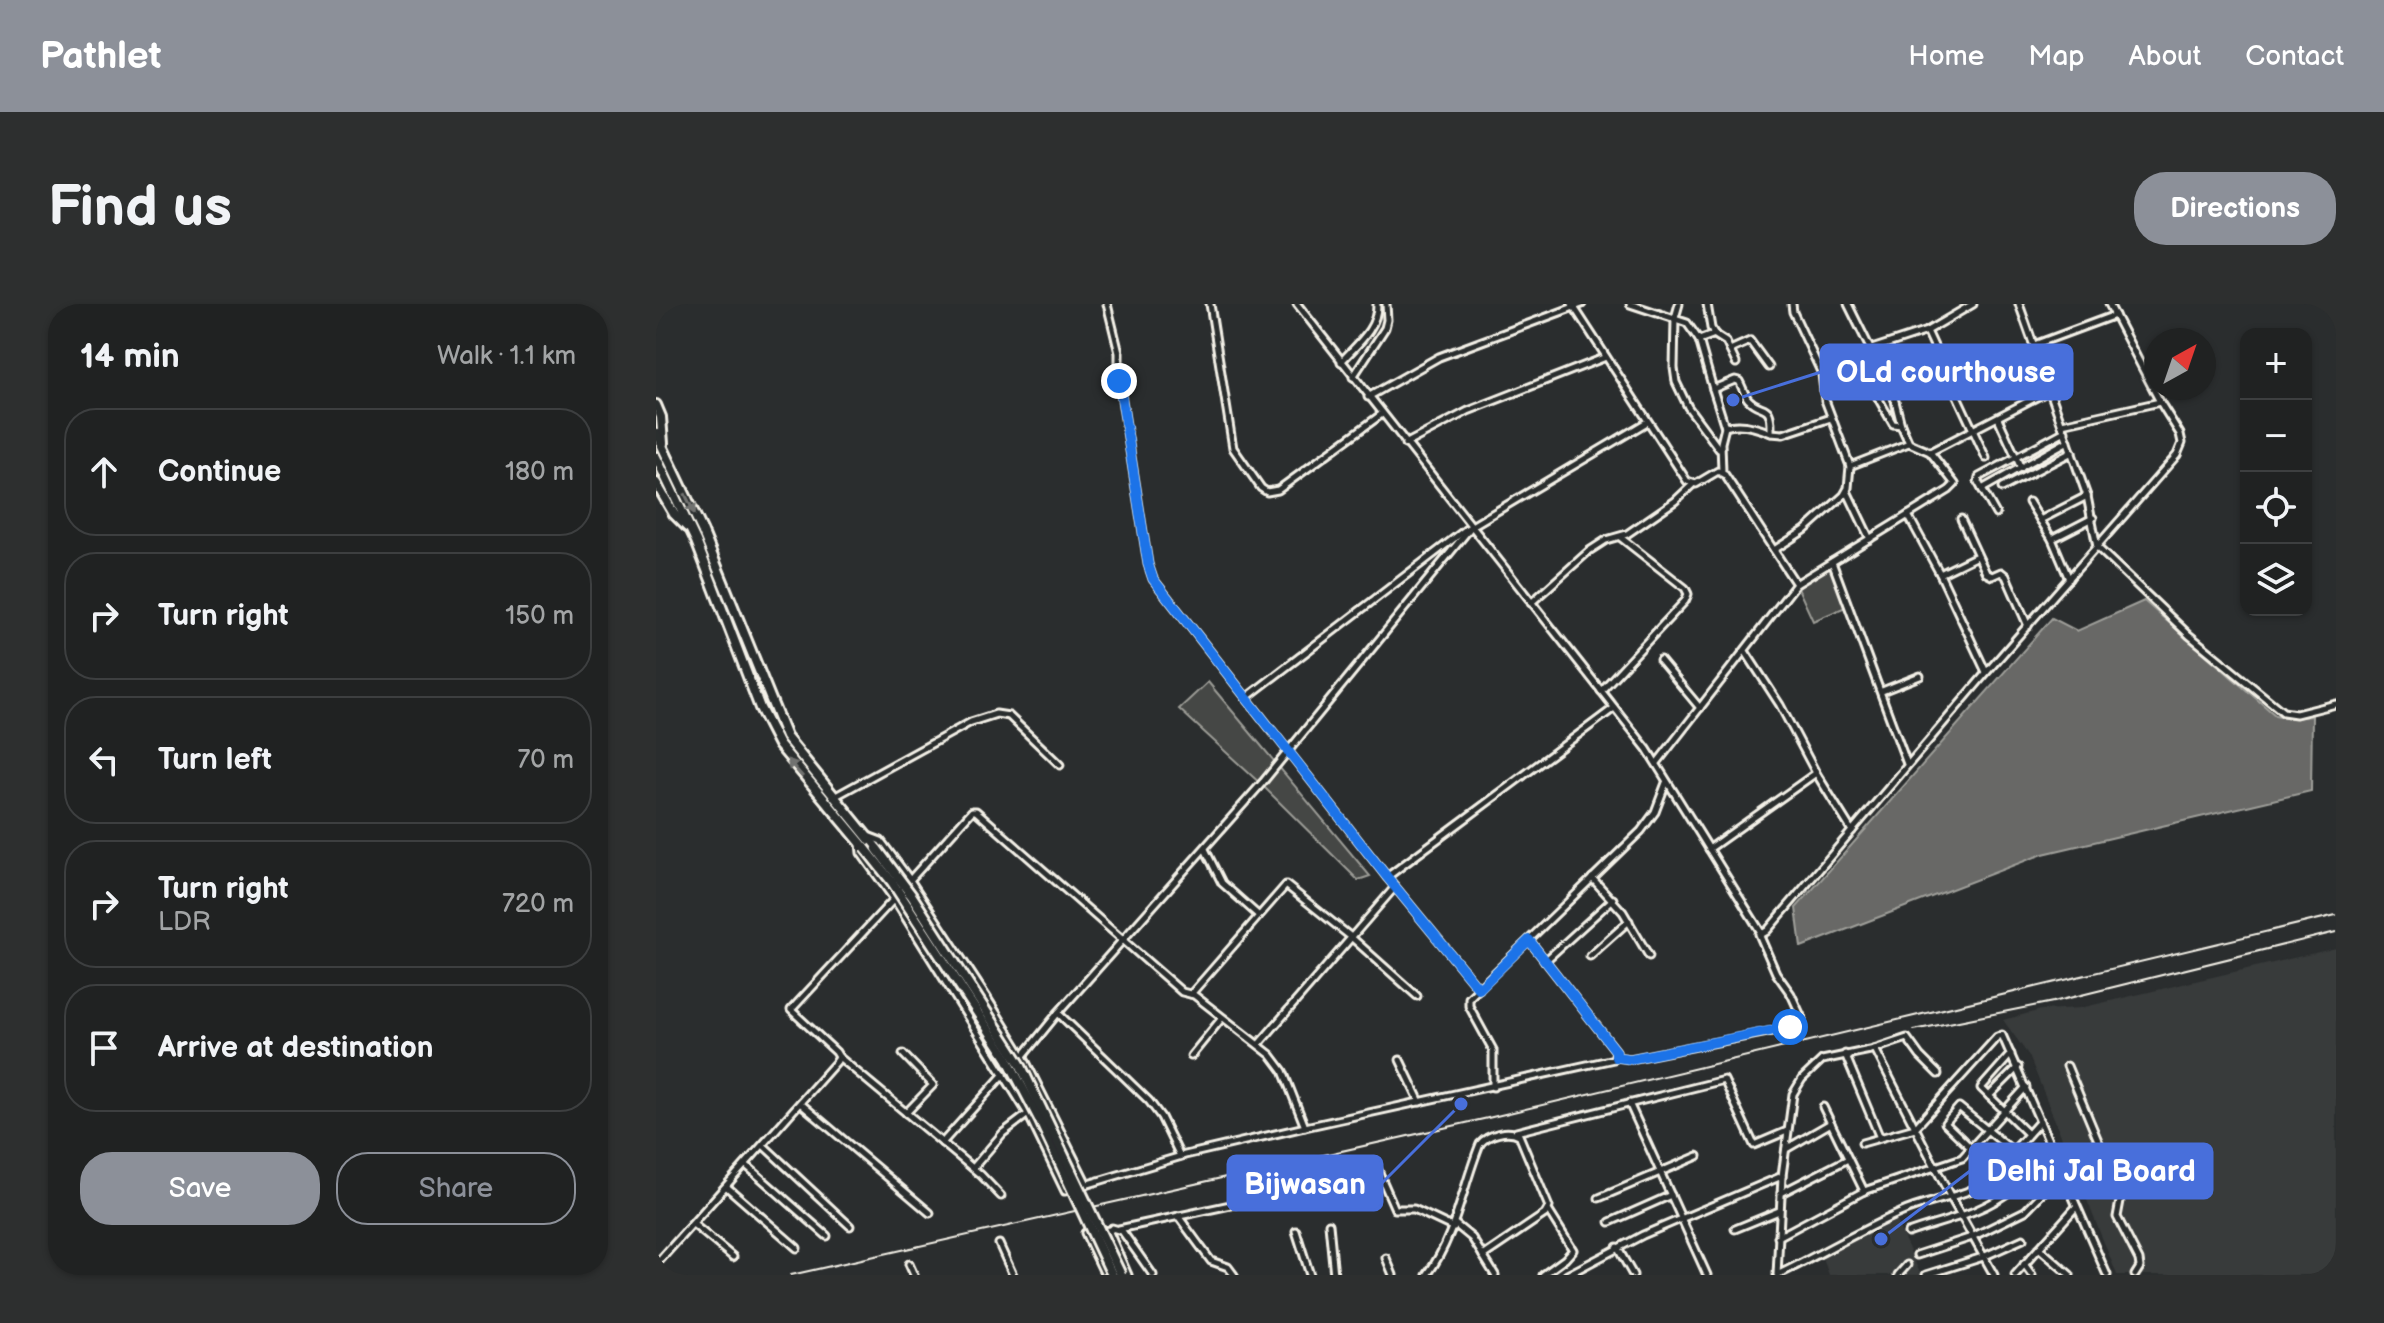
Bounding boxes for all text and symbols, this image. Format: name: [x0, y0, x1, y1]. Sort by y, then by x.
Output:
text: Pathlet: [40, 34, 161, 79]
text: Home: [1908, 40, 1984, 73]
text: Map: [2028, 40, 2085, 73]
text: About: [2129, 40, 2201, 73]
text: Contact: [2245, 40, 2344, 73]
button: Directions: [2134, 172, 2336, 245]
text: Find us: [48, 175, 232, 242]
north arrow: [2144, 328, 2216, 400]
map controls: [2240, 328, 2312, 616]
button: +: [2240, 328, 2312, 400]
text: 14 min: [80, 336, 180, 377]
text: Walk · 1.1 km: [437, 341, 576, 372]
callout: OLd courthouse: [1821, 345, 2072, 399]
text: OLd courthouse: [1836, 355, 2056, 391]
route end: [1101, 363, 1137, 399]
button: −: [2240, 400, 2312, 472]
icon: ahead: [82, 450, 126, 494]
text: Continue: [158, 454, 281, 490]
text: 180 m: [505, 457, 574, 488]
button: locate: [2240, 472, 2312, 544]
one-way arrow: [683, 492, 697, 515]
button: layers: [2240, 544, 2312, 616]
icon: right: [82, 594, 126, 638]
text: Turn right: [158, 598, 289, 634]
text: 150 m: [505, 601, 574, 632]
icon: left: [82, 738, 126, 782]
text: Turn left: [158, 742, 272, 778]
text: 70 m: [517, 745, 574, 776]
one-way arrow: [787, 758, 804, 778]
text: Turn right: [158, 871, 289, 907]
icon: right: [82, 882, 126, 926]
text: 720 m: [502, 889, 574, 920]
text: LDR: [158, 907, 210, 938]
route start: [1772, 1009, 1808, 1045]
icon: arrive: [82, 1026, 126, 1070]
text: Arrive at destination: [158, 1030, 434, 1066]
callout: Delhi Jal Board: [1970, 1144, 2212, 1198]
button: Save: [80, 1152, 320, 1225]
button: Share: [336, 1152, 576, 1225]
text: Delhi Jal Board: [1986, 1154, 2196, 1190]
callout: Bijwasan: [1228, 1156, 1382, 1210]
text: Bijwasan: [1244, 1167, 1366, 1203]

